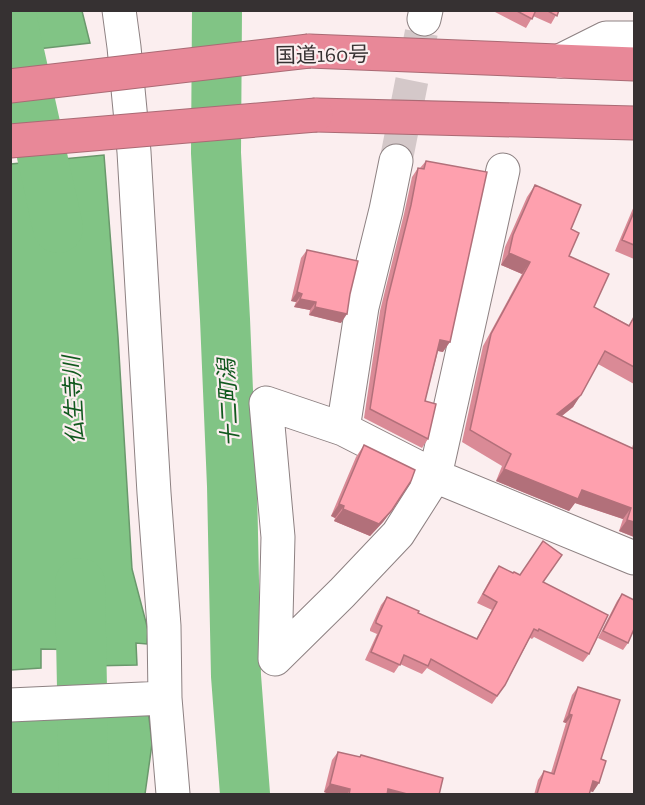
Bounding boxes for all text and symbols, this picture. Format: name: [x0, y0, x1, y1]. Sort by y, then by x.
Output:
street label: 国道160号: [275, 41, 369, 68]
water label: 仏生寺川: [58, 353, 89, 445]
water label: 十二町潟: [213, 355, 244, 448]

